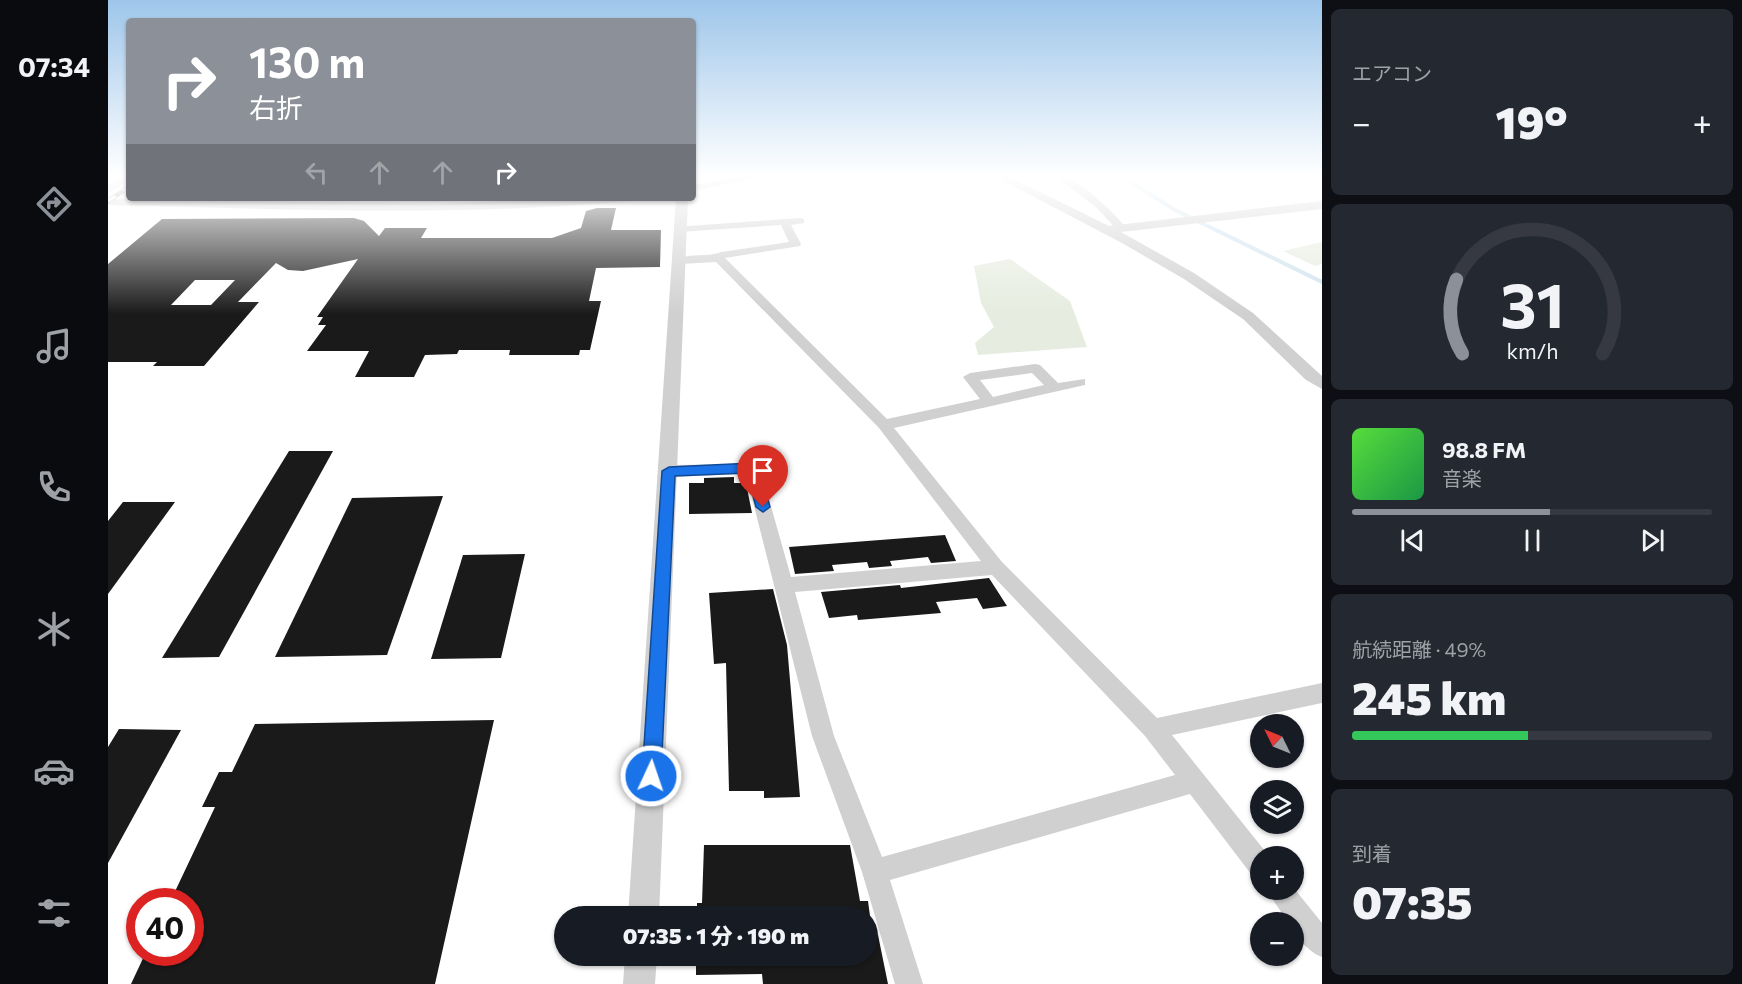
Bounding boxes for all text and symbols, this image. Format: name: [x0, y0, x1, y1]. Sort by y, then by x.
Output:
text: 130 m: [249, 35, 365, 87]
icon: right: [150, 42, 228, 120]
text: 07:34: [18, 50, 90, 83]
text: エアコン: [1352, 61, 1432, 85]
text: 右折: [249, 91, 303, 124]
text: 19°: [1496, 93, 1568, 148]
text: −: [1352, 101, 1371, 142]
text: +: [1693, 101, 1712, 142]
icon: left: [300, 156, 333, 189]
icon: ahead: [363, 156, 396, 189]
icon: ahead: [426, 156, 459, 189]
icon: right: [489, 156, 522, 189]
icon: directions: [33, 183, 75, 225]
text: 31: [1500, 265, 1564, 341]
icon: music: [33, 325, 75, 367]
text: km/h: [1506, 337, 1558, 363]
text: 98.8 FM: [1442, 436, 1526, 463]
pin: [737, 445, 788, 507]
icon: arrive: [746, 454, 779, 487]
icon: phone: [33, 466, 75, 508]
text: 音楽: [1442, 466, 1482, 490]
icon: previous: [1396, 524, 1429, 557]
icon: pause: [1516, 524, 1549, 557]
icon: next: [1636, 524, 1669, 557]
icon: climate: [33, 608, 75, 650]
text: 航続距離 · 49%: [1352, 637, 1486, 661]
text: 245 km: [1352, 669, 1506, 724]
north arrow: [1250, 714, 1304, 768]
map controls: [1250, 714, 1304, 966]
position arrow: [619, 744, 683, 808]
icon: car: [33, 750, 75, 792]
button: layers: [1250, 780, 1304, 834]
text: 到着: [1352, 841, 1392, 865]
button: +: [1250, 846, 1304, 900]
text: 07:35: [1352, 873, 1473, 928]
speed limit sign: 40: [126, 888, 204, 966]
icon: filters: [33, 892, 75, 934]
button: −: [1250, 912, 1304, 966]
text: 07:35 · 1 分 · 190 m: [623, 922, 809, 949]

